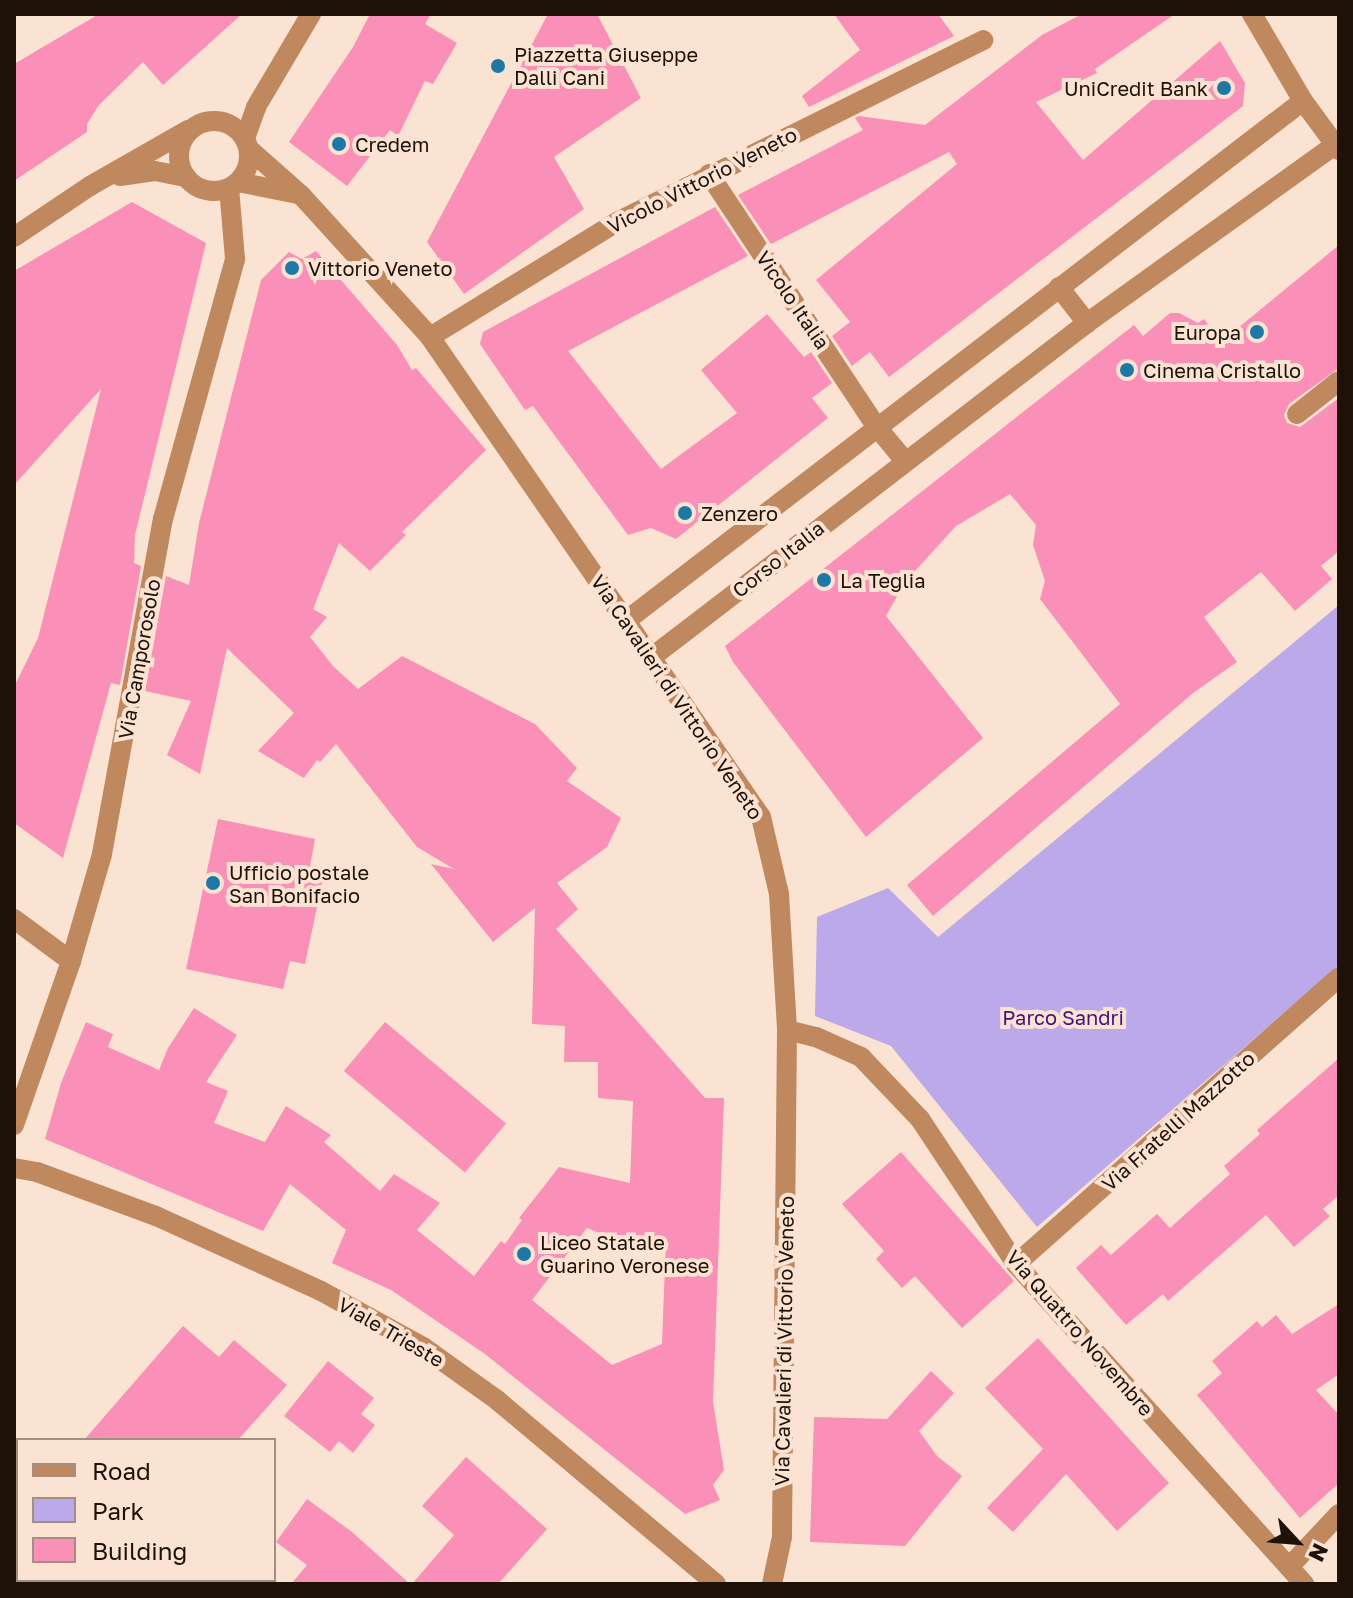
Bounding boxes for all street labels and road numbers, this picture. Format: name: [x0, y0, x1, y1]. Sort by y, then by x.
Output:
street label: Vicolo Vittorio Veneto: [603, 122, 801, 238]
street label: Vicolo Italia: [751, 246, 835, 354]
street label: Corso Italia: [727, 516, 829, 602]
street label: Via Cavalieri di Vittorio Veneto: [586, 570, 768, 824]
street label: Via Camporosolo: [113, 577, 165, 741]
street label: Via Fratelli Mazzotto: [1097, 1046, 1259, 1196]
street label: Via Cavalieri di Vittorio Veneto: [769, 1196, 799, 1486]
street label: Via Quattro Novembre: [1001, 1245, 1159, 1421]
street label: Viale Trieste: [334, 1292, 448, 1372]

